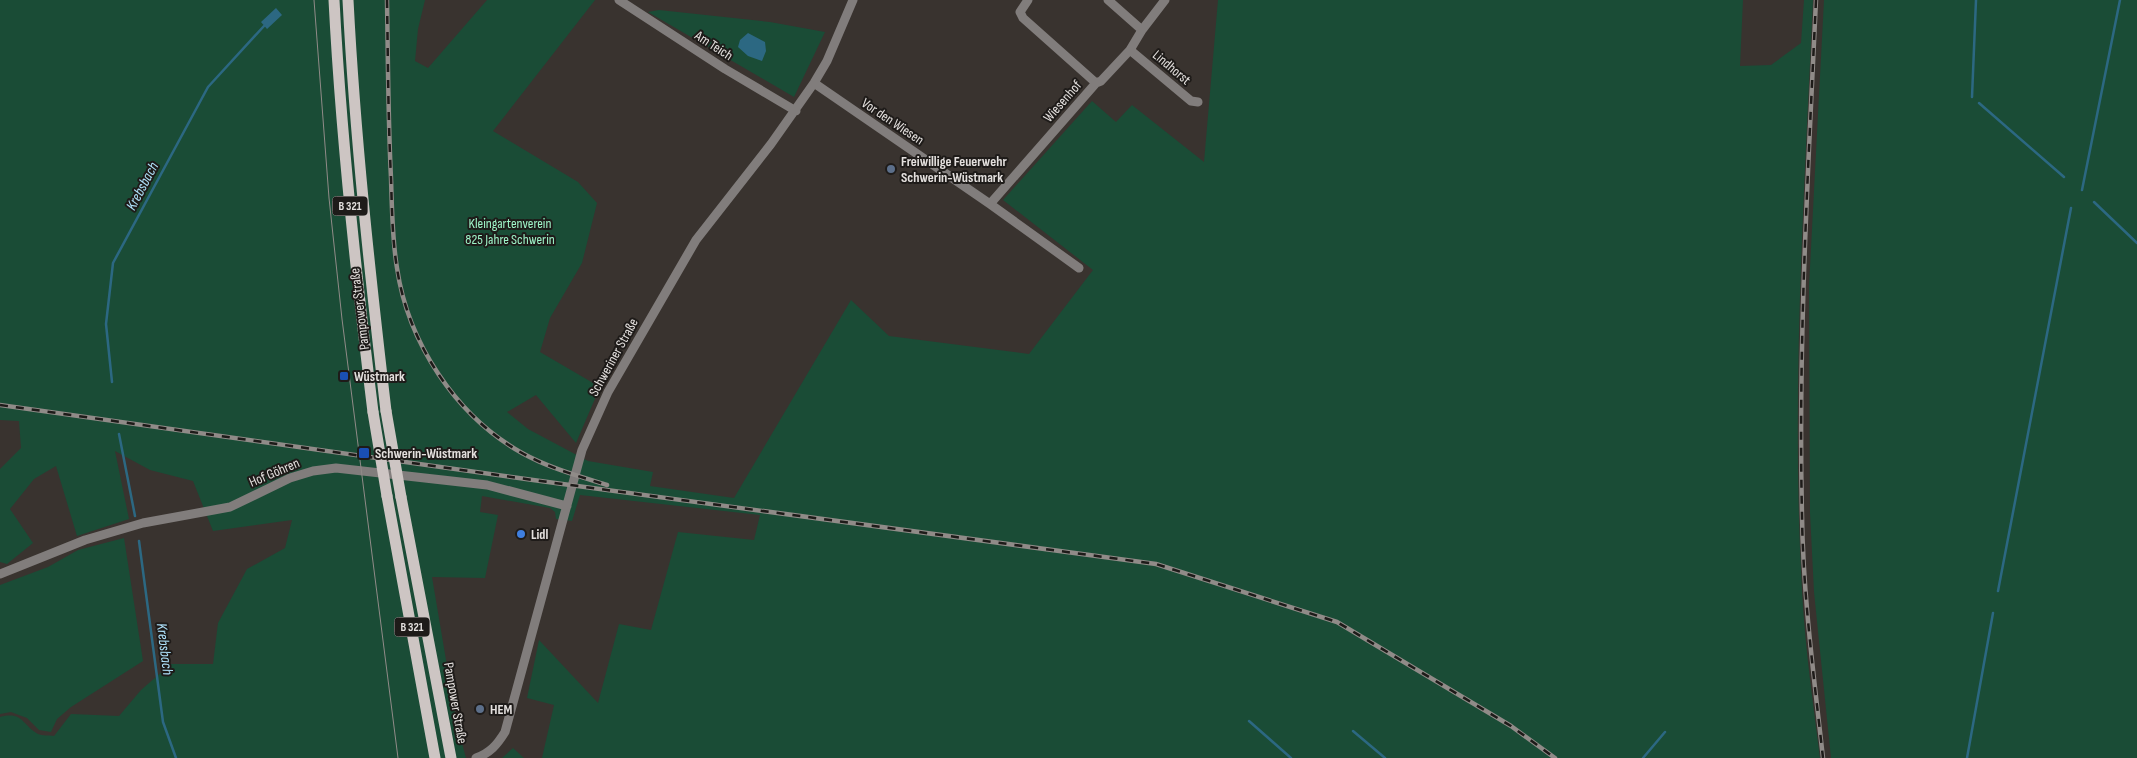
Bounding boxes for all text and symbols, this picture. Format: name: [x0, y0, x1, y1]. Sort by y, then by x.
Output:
street label: Am Teich: [691, 26, 736, 64]
street label: Lindhorst: [1149, 47, 1194, 88]
street label: Wiesenhof: [1040, 76, 1086, 126]
street label: Vor den Wiesen: [858, 94, 927, 148]
place label: Freiwillige Feuerwehr Schwerin-Wüstmark: [901, 153, 1007, 186]
water label: Krebsbach: [122, 159, 163, 214]
marker: Freiwillige Feuerwehr Schwerin-Wüstmark: [885, 163, 897, 175]
road number: B 321: [332, 197, 368, 216]
park label: Kleingartenverein 825 Jahre Schwerin: [465, 215, 555, 248]
street label: Pampower Straße: [346, 267, 373, 351]
street label: Schweriner Straße: [585, 315, 642, 399]
place label: Wüstmark: [354, 368, 405, 385]
marker: Wüstmark: [338, 370, 350, 382]
place label: Schwerin-Wüstmark: [375, 445, 477, 462]
marker: Schwerin-Wüstmark: [357, 446, 371, 460]
street label: Hof Göhren: [246, 454, 302, 491]
place label: Lidl: [531, 526, 548, 543]
marker: Lidl: [515, 528, 527, 540]
road number: B 321: [394, 618, 430, 636]
water label: Krebsbach: [152, 622, 177, 676]
street label: Pampower Straße: [440, 661, 471, 745]
place label: HEM: [490, 701, 513, 718]
marker: HEM: [474, 703, 486, 715]

